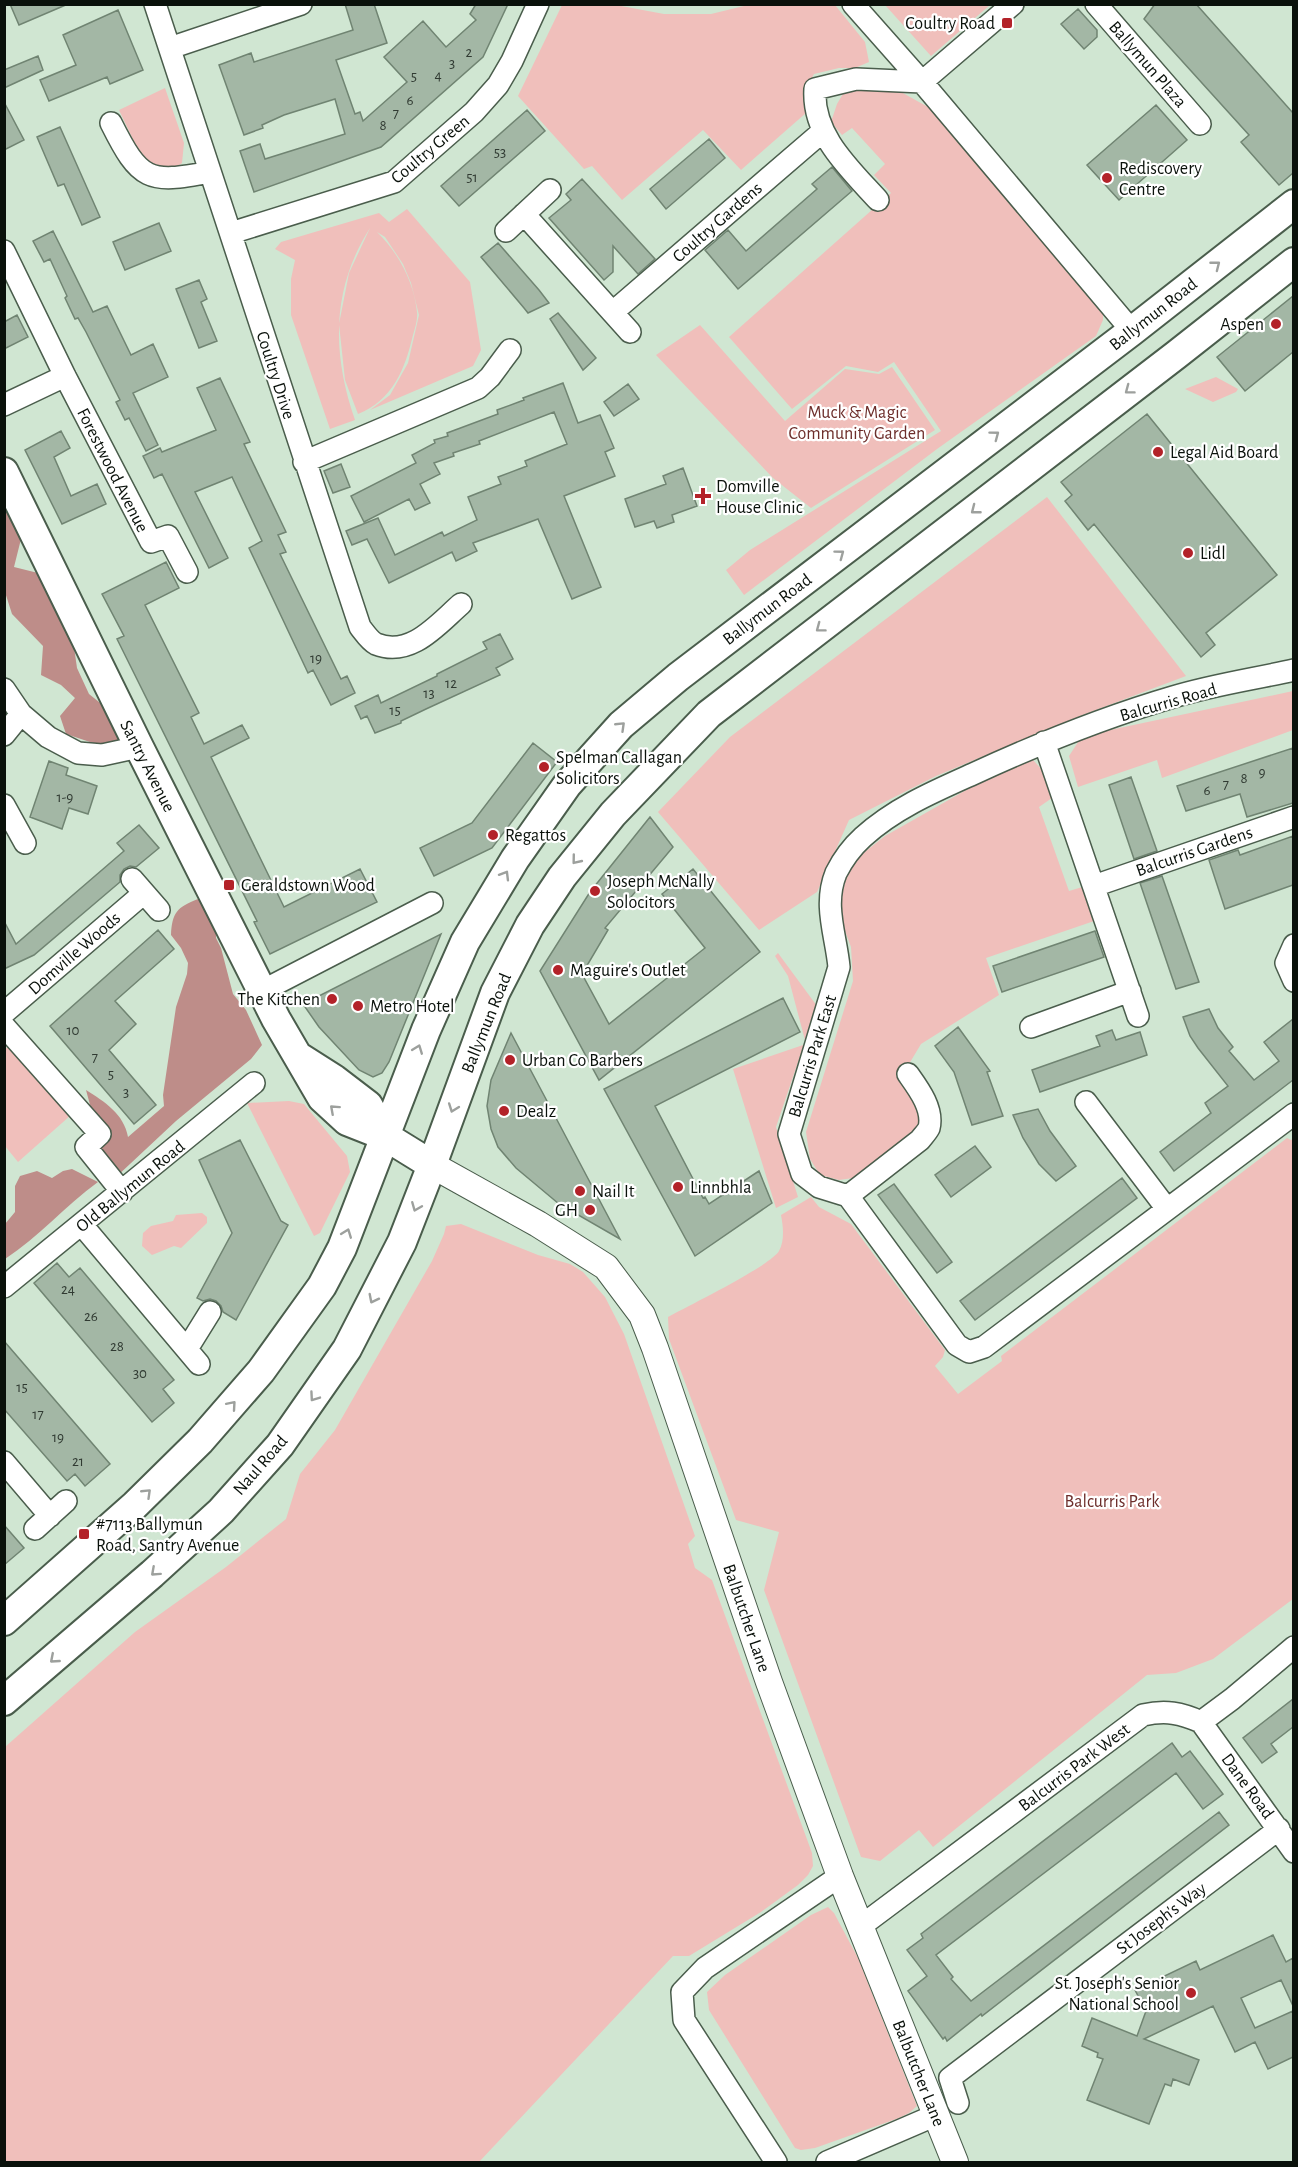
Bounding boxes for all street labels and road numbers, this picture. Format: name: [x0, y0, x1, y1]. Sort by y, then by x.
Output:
street label: Ballymun Plaza: [1105, 18, 1189, 111]
street label: Coultry Green: [388, 112, 473, 188]
street label: Coultry Gardens: [669, 179, 766, 266]
street label: Ballymun Road: [1106, 275, 1201, 355]
street label: Coultry Drive: [252, 329, 298, 422]
street label: Forestwood Avenue: [73, 405, 151, 535]
street label: Ballymun Road: [720, 571, 815, 649]
street label: Balcurris Road: [1118, 681, 1219, 725]
street label: Santry Avenue: [116, 718, 178, 815]
street label: Balcurris Gardens: [1134, 824, 1255, 880]
street label: Domville Woods: [25, 909, 124, 998]
street label: Ballymun Road: [459, 971, 515, 1076]
street label: Balcurris Park East: [786, 993, 840, 1120]
street label: Old Ballymun Road: [73, 1138, 188, 1236]
street label: Naul Road: [230, 1432, 291, 1499]
street label: Balbutcher Lane: [719, 1562, 773, 1675]
street label: Balcurris Park West: [1016, 1720, 1134, 1815]
street label: Dane Road: [1218, 1751, 1277, 1823]
street label: St Joseph's Way: [1113, 1879, 1210, 1958]
street label: Balbutcher Lane: [889, 2018, 948, 2129]

